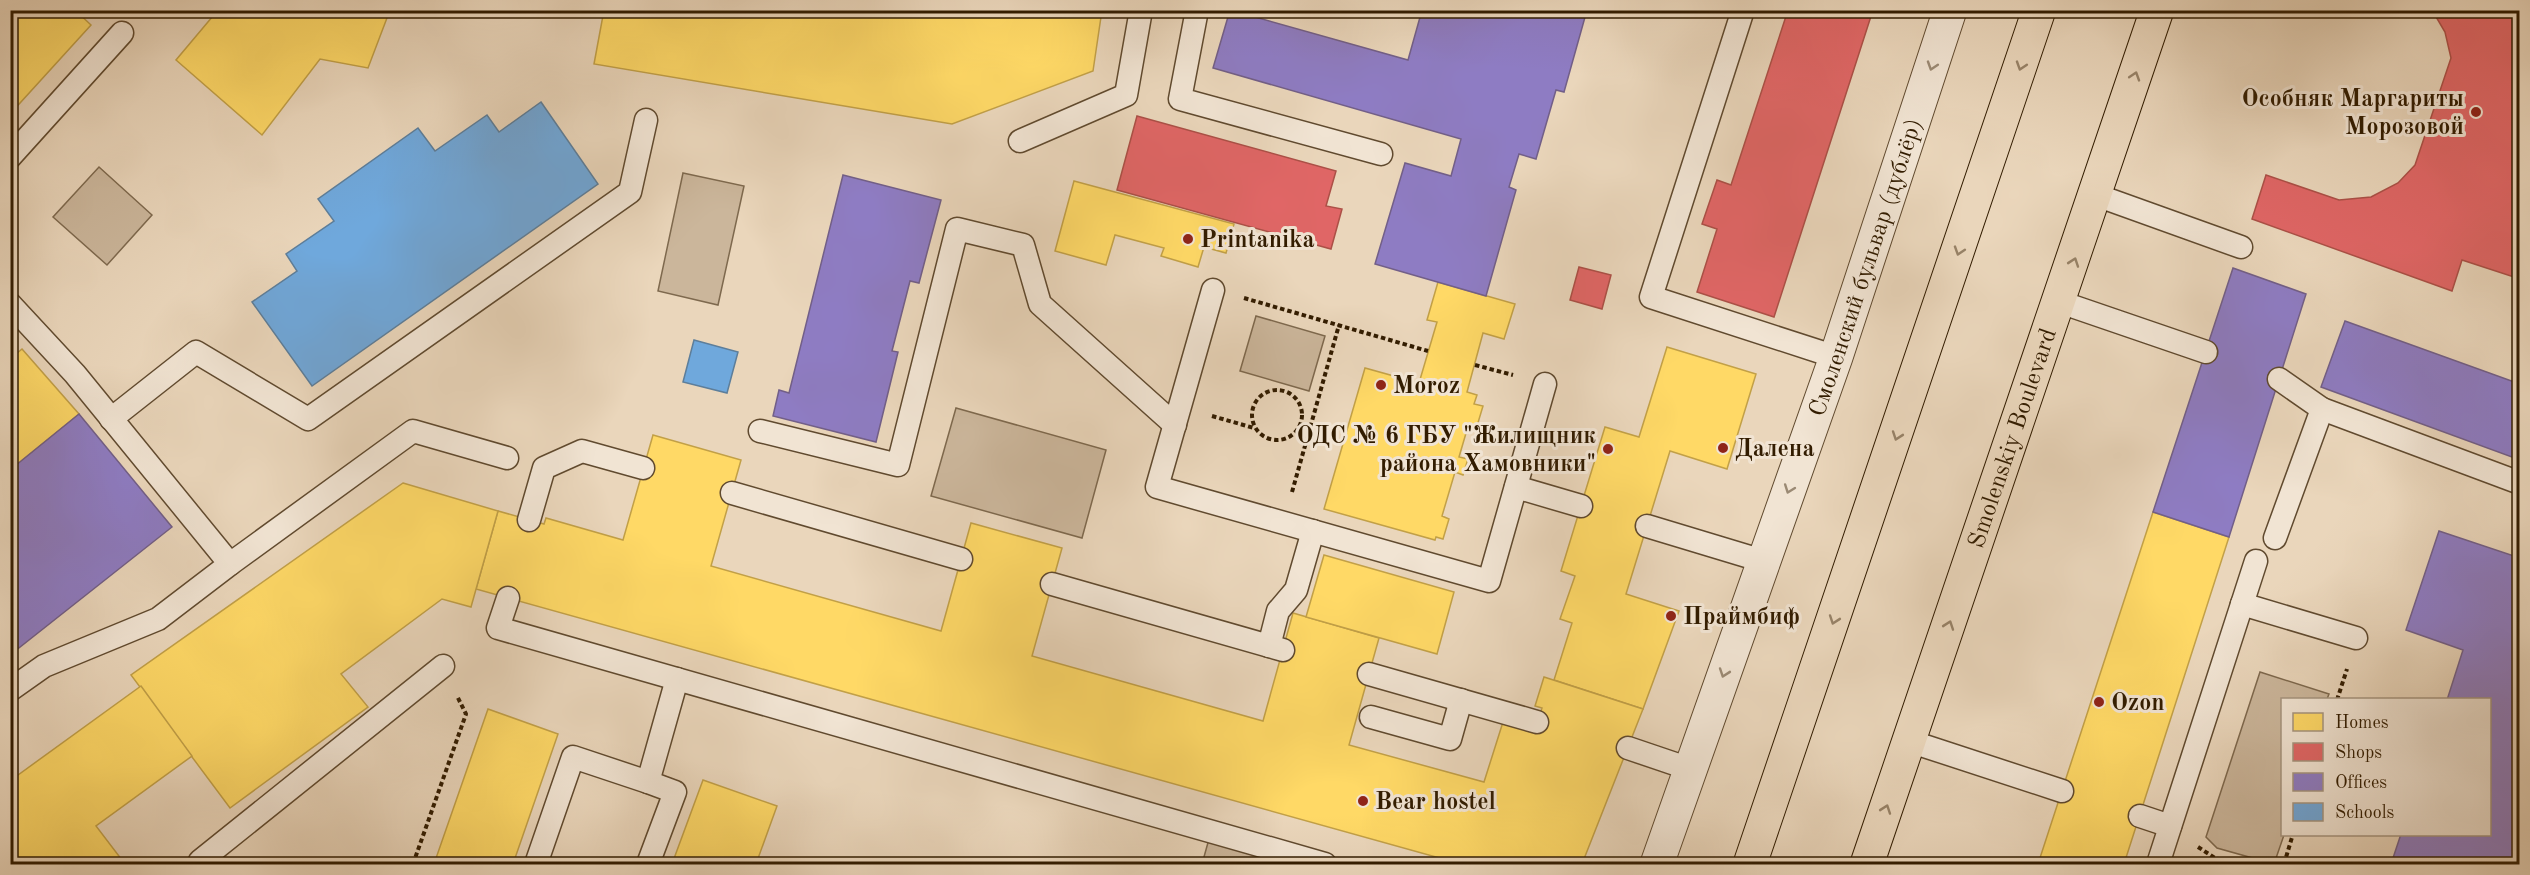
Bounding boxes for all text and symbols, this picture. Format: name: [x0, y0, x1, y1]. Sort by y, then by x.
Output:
one-way arrow: [1926, 60, 1939, 71]
one-way arrow: [2015, 60, 2028, 71]
one-way arrow: [2128, 72, 2140, 82]
place label: Особняк Маргариты Морозовой: [2241, 88, 2464, 140]
marker: Особняк Маргариты Морозовой: [2469, 105, 2483, 119]
street label: Смоленский бульвар (дублёр): [1806, 116, 1927, 420]
place label: Printanika: [1200, 229, 1315, 253]
marker: Printanika: [1181, 232, 1195, 246]
one-way arrow: [1953, 245, 1966, 256]
one-way arrow: [2066, 257, 2079, 267]
street label: Smolenskiy Boulevard: [1965, 326, 2062, 551]
place label: Moroz: [1393, 375, 1460, 399]
marker: Moroz: [1374, 378, 1388, 392]
place label: ОДС № 6 ГБУ "Жилищник района Хамовники": [1297, 425, 1596, 477]
one-way arrow: [1891, 430, 1904, 441]
place label: Далена: [1735, 438, 1815, 462]
marker: Далена: [1716, 441, 1730, 455]
marker: ОДС № 6 ГБУ "Жилищник района Хамовники": [1601, 442, 1615, 456]
one-way arrow: [1783, 484, 1796, 494]
place label: Праймбиф: [1683, 606, 1800, 630]
marker: Праймбиф: [1664, 609, 1678, 623]
one-way arrow: [1828, 614, 1841, 625]
one-way arrow: [1942, 620, 1955, 631]
one-way arrow: [1718, 667, 1731, 678]
place label: Ozon: [2111, 692, 2165, 716]
marker: Ozon: [2092, 695, 2106, 709]
legend: [2281, 698, 2491, 836]
text: Homes: [2335, 714, 2389, 732]
text: Shops: [2335, 744, 2382, 762]
text: Offices: [2335, 774, 2387, 792]
place label: Bear hostel: [1375, 791, 1496, 815]
marker: Bear hostel: [1356, 794, 1370, 808]
one-way arrow: [1878, 804, 1891, 815]
text: Schools: [2335, 804, 2395, 822]

